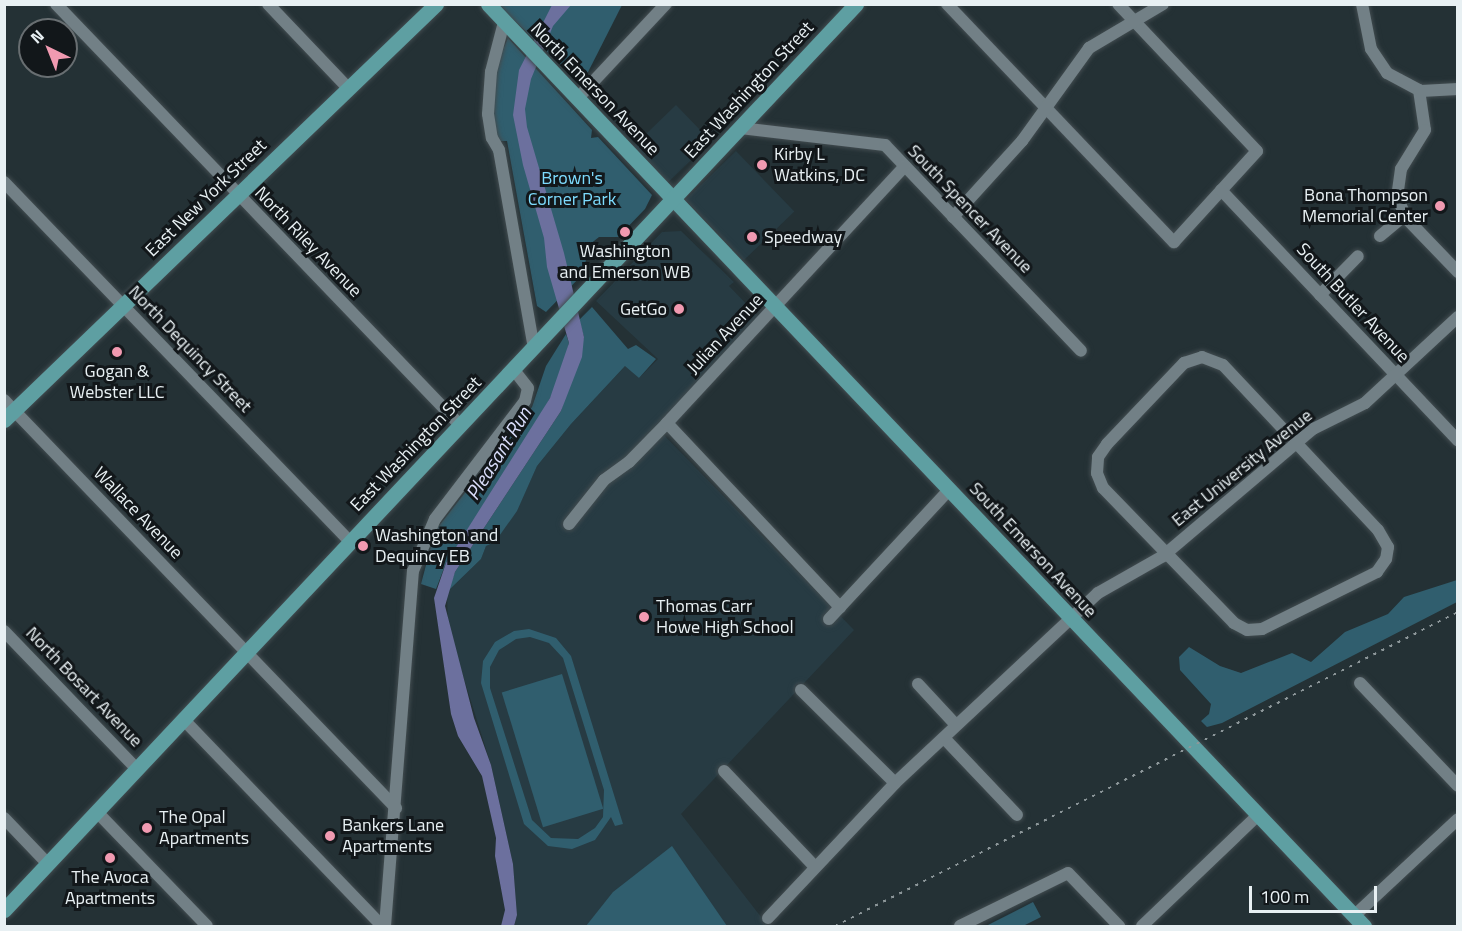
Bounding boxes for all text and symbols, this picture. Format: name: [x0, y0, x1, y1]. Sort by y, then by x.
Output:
street label: East Washington Street: [680, 17, 818, 163]
north arrow: [18, 18, 78, 78]
street label: North Emerson Avenue: [526, 18, 664, 160]
text: N: [25, 24, 49, 49]
street label: East New York Street: [141, 135, 271, 261]
street label: South Spencer Avenue: [903, 140, 1037, 278]
place label: Kirby L Watkins, DC: [774, 144, 865, 186]
marker: Kirby L Watkins, DC: [755, 158, 769, 172]
park label: Brown's Corner Park: [528, 168, 616, 210]
street label: North Riley Avenue: [250, 182, 366, 302]
place label: Bona Thompson Memorial Center: [1302, 185, 1428, 228]
marker: Bona Thompson Memorial Center: [1433, 199, 1447, 213]
marker: Washington and Emerson WB: [618, 225, 632, 239]
place label: Speedway: [764, 226, 842, 248]
marker: Speedway: [745, 230, 759, 244]
street label: South Butler Avenue: [1292, 239, 1414, 367]
place label: Washington and Emerson WB: [559, 241, 691, 284]
street label: North Dequincy Street: [124, 281, 256, 417]
street label: Julian Avenue: [682, 289, 768, 379]
place label: GetGo: [620, 298, 667, 320]
marker: GetGo: [672, 302, 686, 316]
marker: Gogan & Webster LLC: [110, 345, 124, 359]
place label: Gogan & Webster LLC: [70, 361, 164, 404]
street label: East Washington Street: [346, 372, 486, 516]
water label: Pleasant Run: [460, 402, 536, 504]
street label: East University Avenue: [1168, 405, 1316, 531]
street label: Wallace Avenue: [89, 463, 187, 563]
street label: South Emerson Avenue: [965, 478, 1101, 622]
place label: Washington and Dequincy EB: [375, 525, 498, 568]
marker: Washington and Dequincy EB: [356, 539, 370, 553]
place label: Thomas Carr Howe High School: [656, 596, 794, 638]
marker: Thomas Carr Howe High School: [637, 610, 651, 624]
street label: North Bosart Avenue: [21, 622, 147, 752]
place label: The Opal Apartments: [159, 807, 249, 850]
place label: Bankers Lane Apartments: [342, 815, 444, 858]
marker: The Opal Apartments: [140, 821, 154, 835]
marker: Bankers Lane Apartments: [323, 829, 337, 843]
marker: The Avoca Apartments: [103, 851, 117, 865]
place label: The Avoca Apartments: [65, 867, 155, 910]
scale bar: [1252, 874, 1380, 912]
text: 100 m: [1260, 883, 1309, 910]

